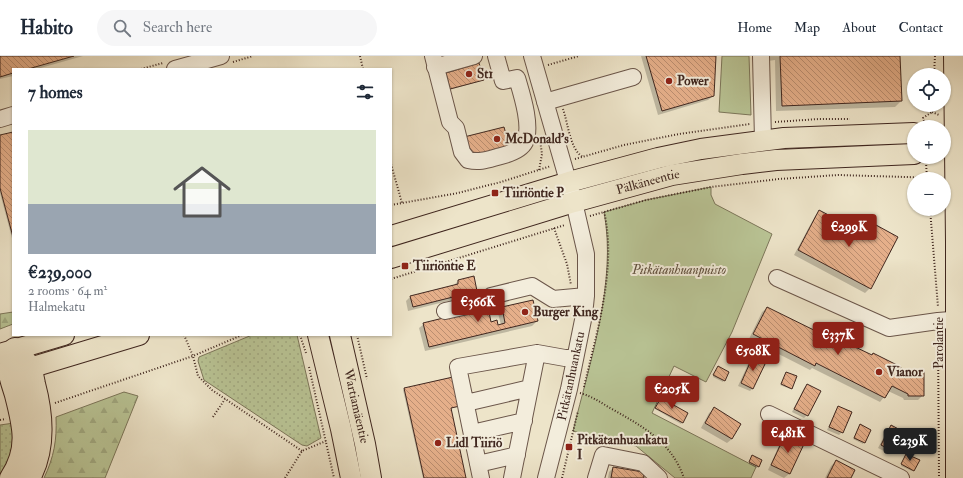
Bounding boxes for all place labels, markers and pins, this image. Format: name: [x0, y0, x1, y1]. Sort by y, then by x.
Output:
place label: St1: [477, 66, 493, 82]
marker: St1: [464, 69, 474, 79]
place label: Power: [677, 73, 710, 89]
marker: Power: [664, 76, 674, 86]
place label: McDonald's: [504, 131, 569, 147]
marker: McDonald's: [492, 134, 502, 144]
place label: Tiiriöntie P: [502, 185, 564, 201]
marker: Tiiriöntie P: [490, 188, 500, 198]
pin: €299K: [821, 214, 877, 248]
place label: Tiiriöntie E: [412, 258, 476, 274]
marker: Tiiriöntie E: [400, 261, 410, 271]
pin: €366K: [450, 289, 506, 323]
place label: Burger King: [533, 304, 599, 321]
marker: Burger King: [520, 307, 530, 317]
pin: €337K: [810, 322, 866, 356]
pin: €508K: [725, 338, 781, 372]
place label: Vianor: [886, 364, 924, 380]
marker: Vianor: [874, 367, 884, 377]
pin: €205K: [644, 376, 700, 410]
pin: €481K: [760, 420, 816, 454]
pin: €239K: [882, 428, 938, 462]
place label: Pitkätanhuankatu I: [577, 432, 668, 463]
place label: Lidl Tiiriö: [446, 435, 503, 451]
marker: Lidl Tiiriö: [433, 438, 443, 448]
marker: Pitkätanhuankatu I: [564, 442, 574, 452]

